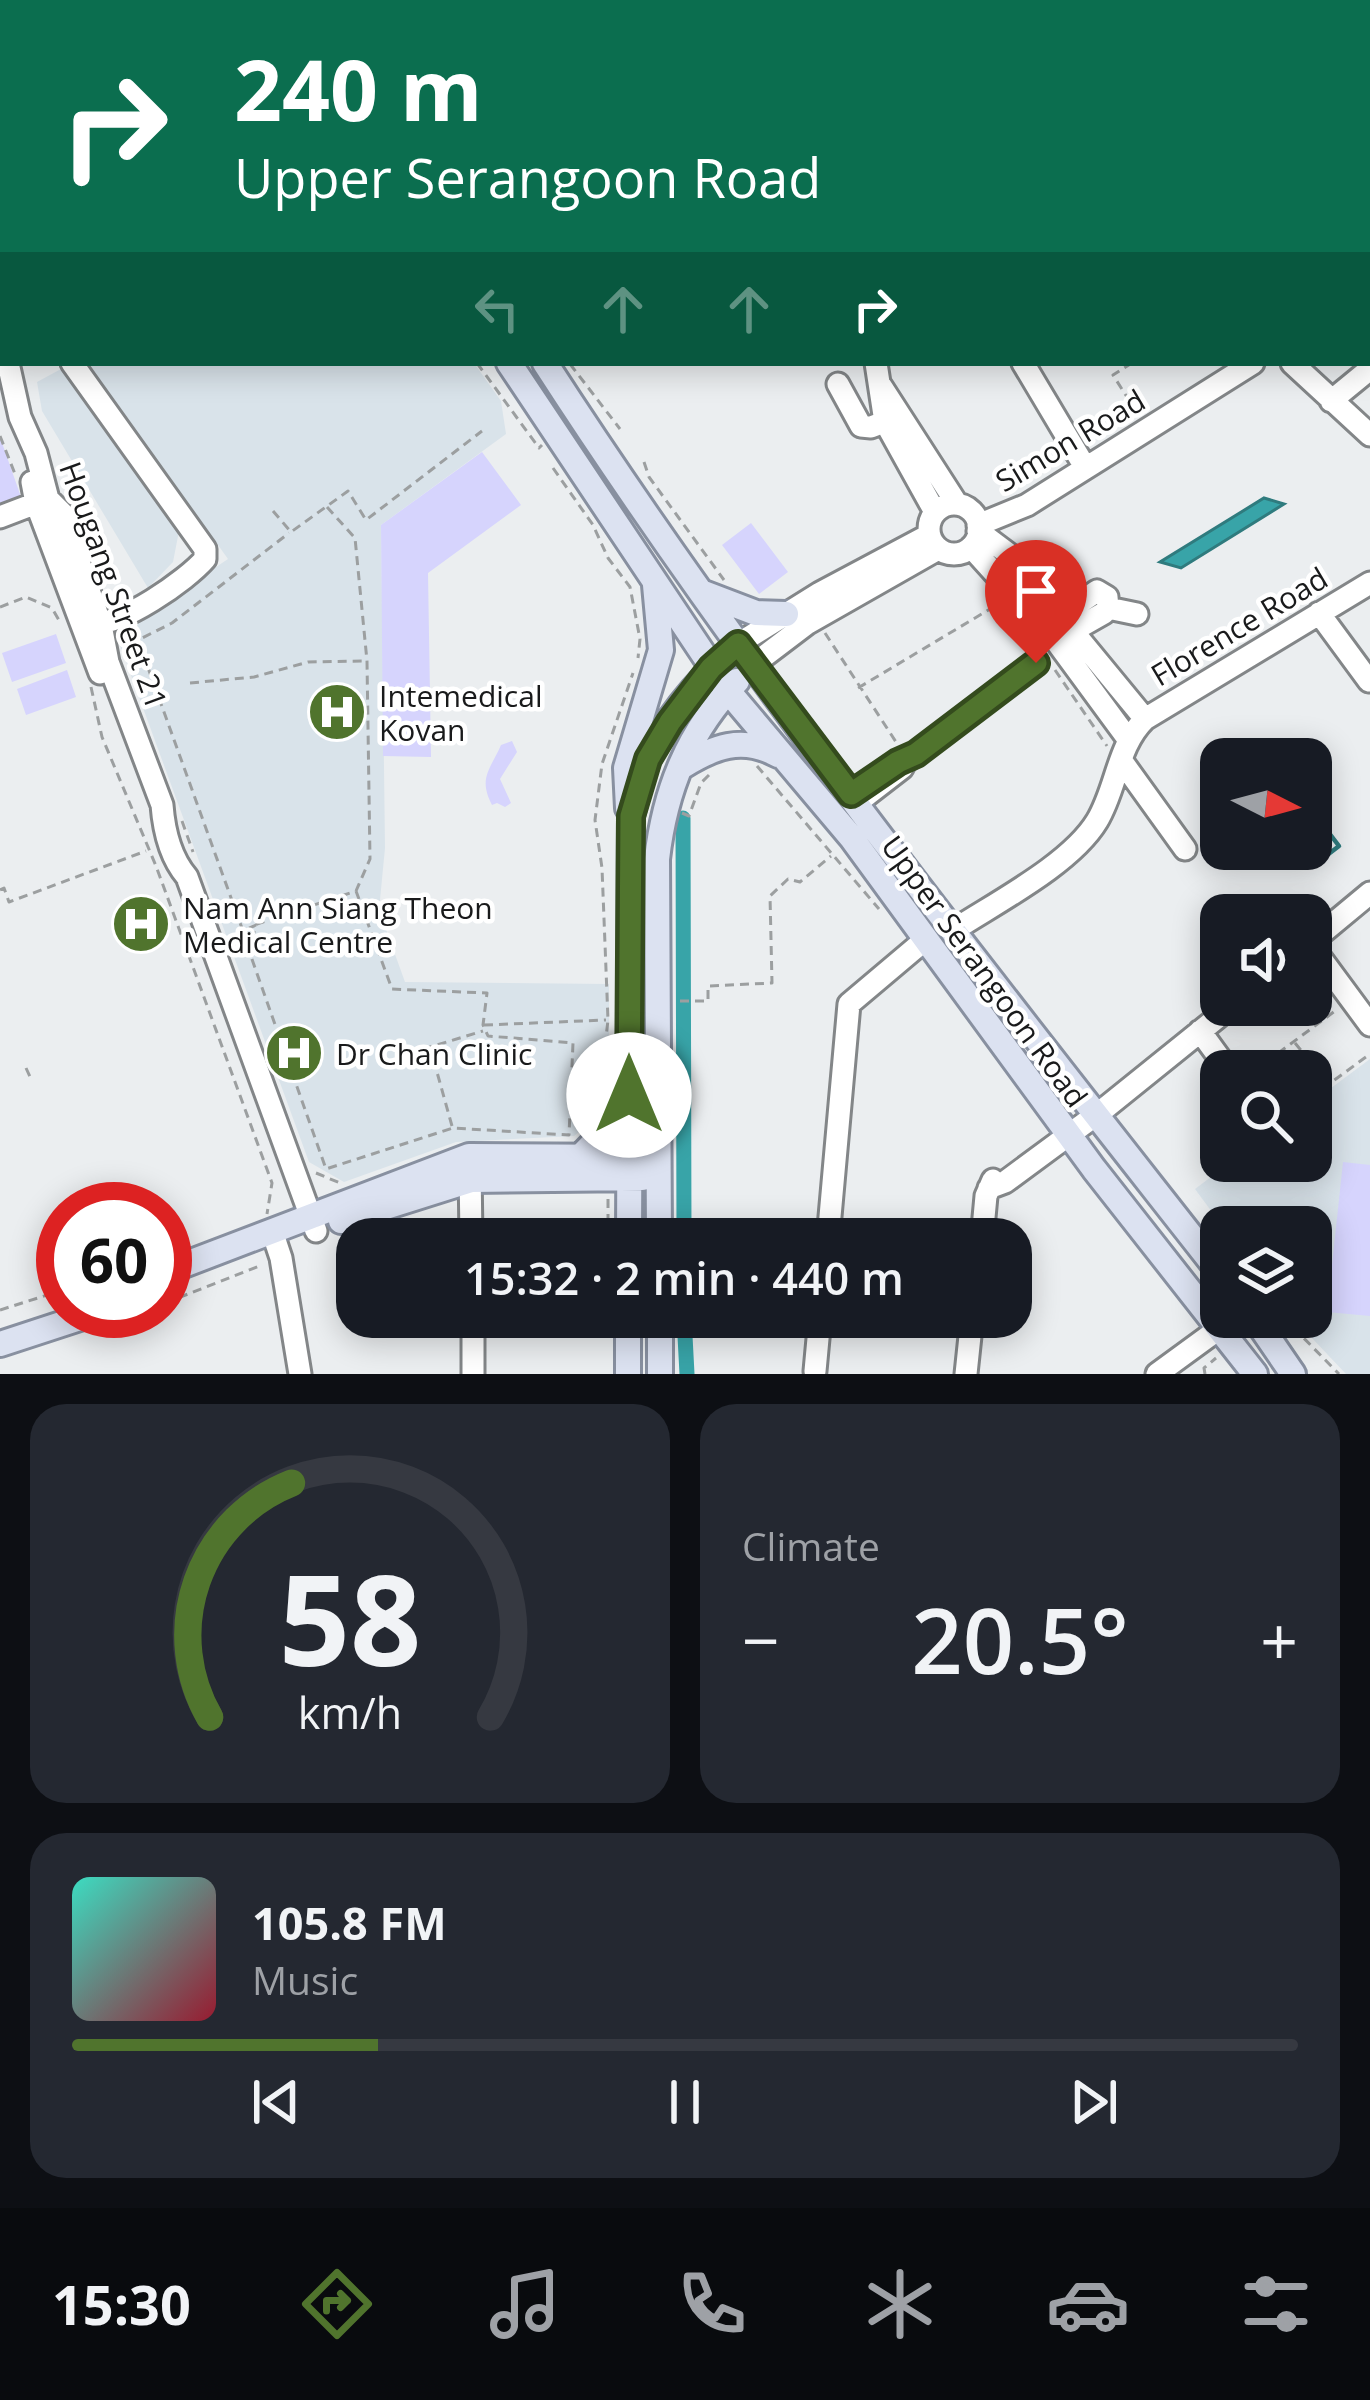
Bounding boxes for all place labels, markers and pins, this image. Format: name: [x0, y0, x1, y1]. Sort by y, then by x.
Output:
pin: [985, 540, 1087, 663]
place label: Intemedical Kovan: [379, 675, 542, 750]
hospital icon: Intemedical Kovan: [306, 681, 368, 743]
place label: Nam Ann Siang Theon Medical Centre: [183, 887, 493, 962]
hospital icon: Nam Ann Siang Theon Medical Centre: [110, 893, 172, 955]
hospital icon: Dr Chan Clinic: [263, 1022, 325, 1084]
place label: Dr Chan Clinic: [336, 1033, 532, 1074]

